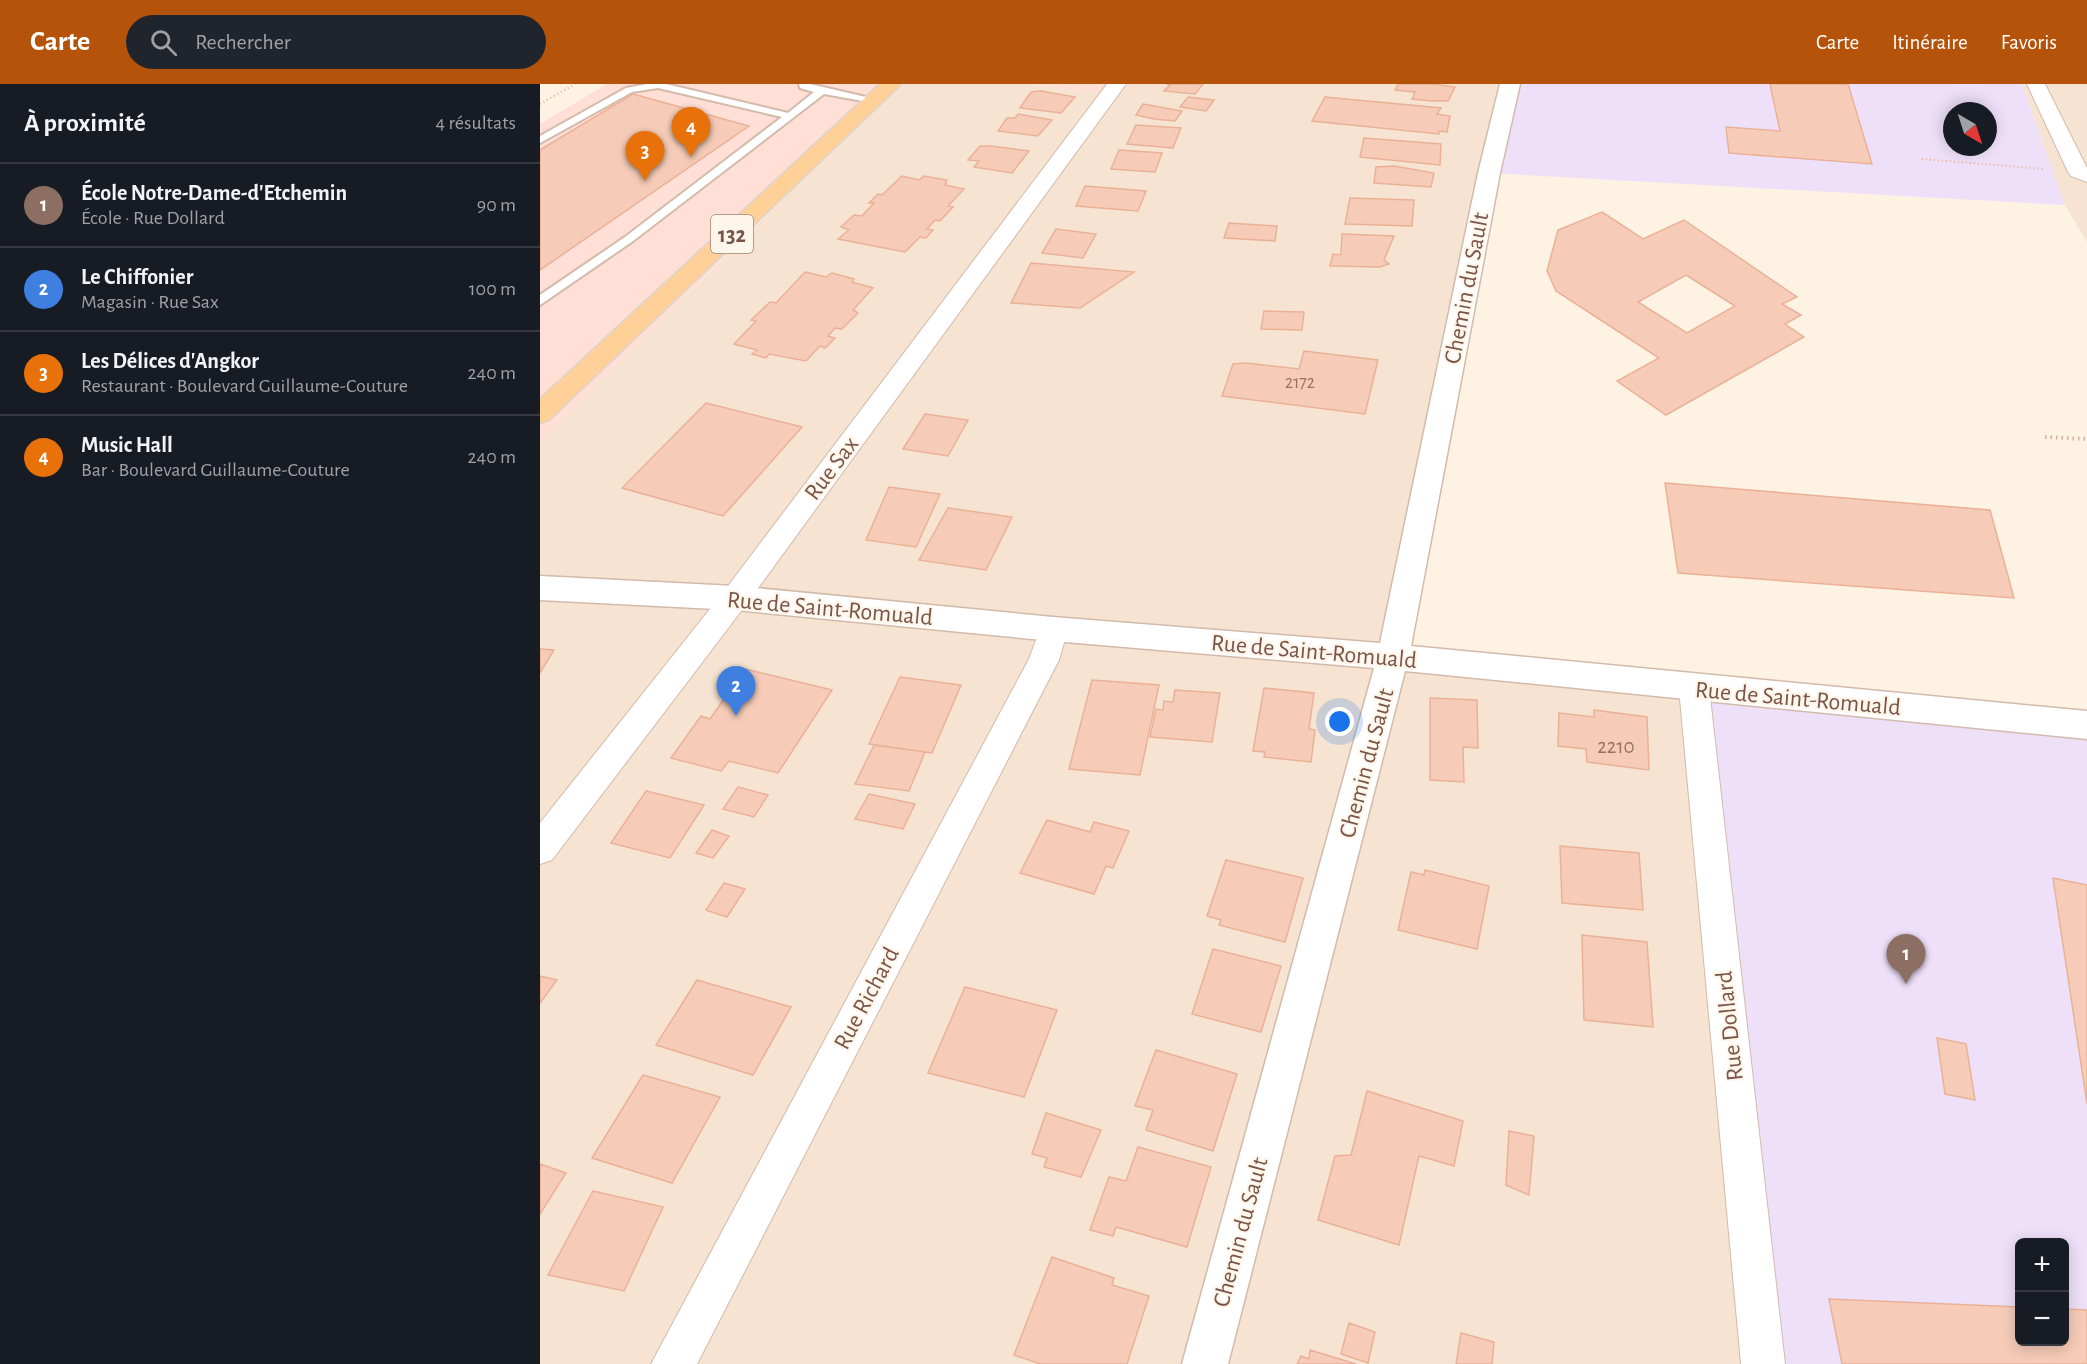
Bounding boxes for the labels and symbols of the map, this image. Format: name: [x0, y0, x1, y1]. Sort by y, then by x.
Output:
north arrow: [1943, 102, 1997, 156]
pin: 4: [672, 107, 710, 157]
pin: 3: [626, 132, 664, 181]
street label: Chemin du Sault: [1441, 210, 1493, 366]
road number: 132: [711, 215, 753, 253]
house number: 2172: [1285, 374, 1315, 392]
street label: Rue Sax: [800, 432, 864, 505]
street label: Rue de Saint-Romuald: [726, 588, 934, 630]
street label: Rue de Saint-Romuald: [1210, 631, 1418, 673]
pin: 2: [716, 666, 756, 716]
street label: Rue de Saint-Romuald: [1694, 678, 1902, 720]
street label: Chemin du Sault: [1335, 686, 1399, 841]
your location: [1325, 707, 1354, 736]
house number: 2210: [1597, 736, 1635, 757]
pin: 1: [1886, 934, 1926, 984]
street label: Rue Richard: [830, 943, 904, 1054]
street label: Rue Dollard: [1712, 970, 1748, 1082]
street label: Chemin du Sault: [1209, 1155, 1273, 1310]

